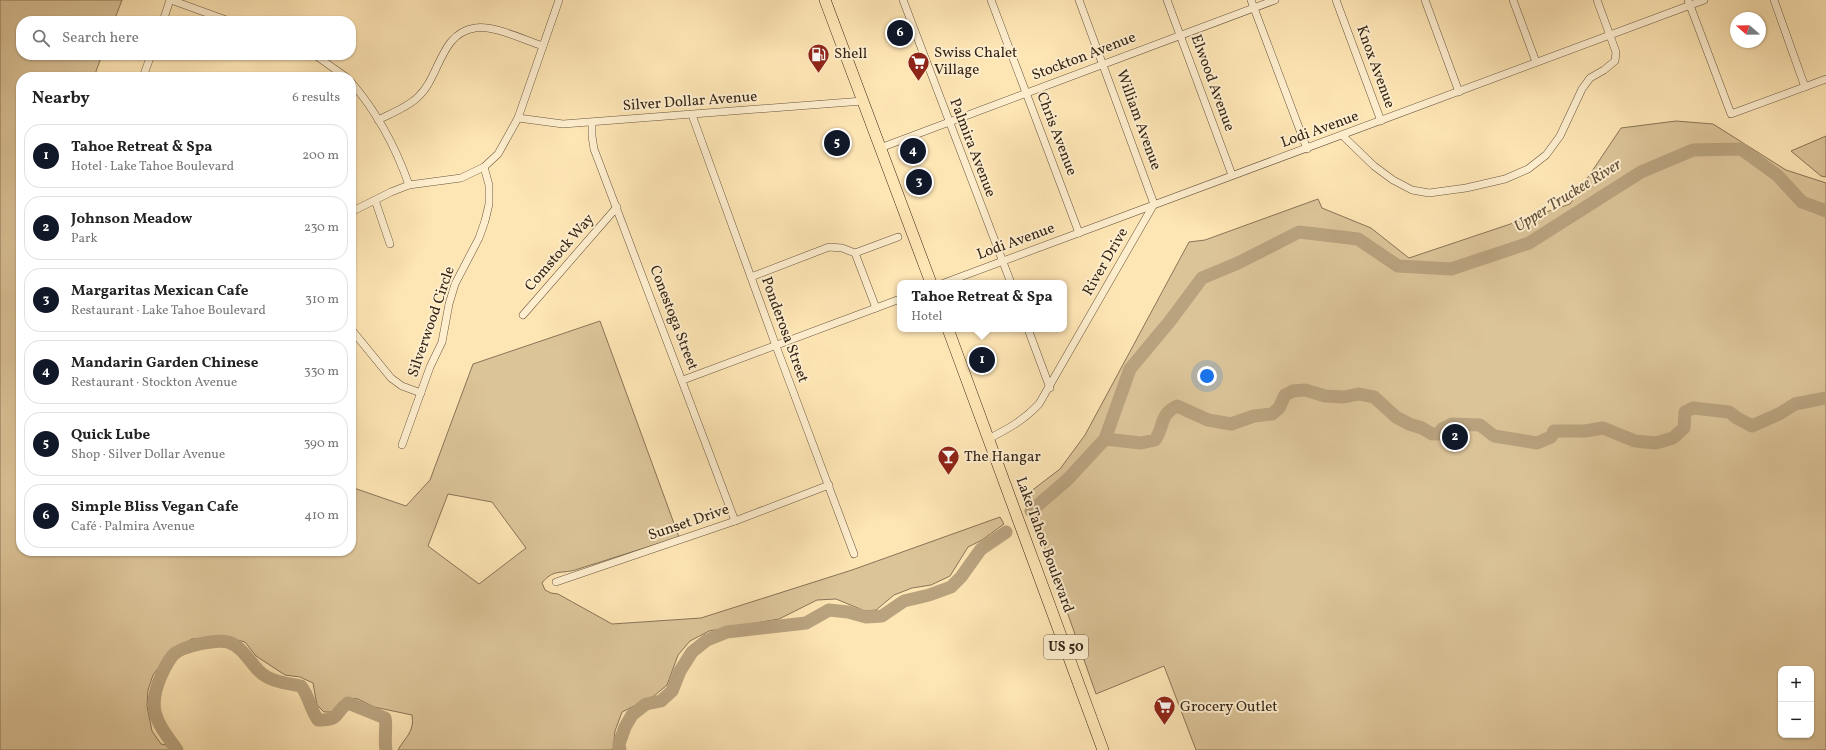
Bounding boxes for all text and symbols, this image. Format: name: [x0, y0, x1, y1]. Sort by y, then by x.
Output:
north arrow: [1730, 12, 1766, 48]
search box: [16, 16, 356, 60]
pin: 6: [887, 18, 913, 48]
street label: Knox Avenue: [1350, 23, 1400, 111]
icon: search: [30, 27, 52, 49]
street label: Stockton Avenue: [1029, 27, 1139, 87]
text: Search here: [62, 28, 139, 49]
street label: Elwood Avenue: [1185, 32, 1239, 134]
fuel station icon: Shell: [806, 41, 832, 74]
place label: Swiss Chalet Village: [934, 43, 1017, 81]
place label: Shell: [834, 44, 867, 65]
supermarket icon: Swiss Chalet Village: [906, 49, 932, 82]
street label: William Avenue: [1110, 67, 1166, 173]
text: Nearby: [32, 87, 90, 110]
street label: Silver Dollar Avenue: [622, 87, 758, 117]
text: 6 results: [292, 89, 340, 107]
street label: Chris Avenue: [1030, 89, 1082, 179]
street label: Palmira Avenue: [944, 96, 1000, 200]
street label: Lodi Avenue: [1278, 106, 1362, 154]
pin: 5: [824, 128, 850, 158]
pin: 4: [900, 136, 926, 166]
text: Tahoe Retreat & Spa: [71, 137, 212, 158]
text: 1: [43, 147, 49, 165]
text: 200 m: [302, 147, 339, 165]
water label: Upper Truckee River: [1510, 154, 1627, 238]
text: Hotel · Lake Tahoe Boulevard: [71, 158, 234, 176]
pin: 3: [906, 167, 932, 197]
text: Johnson Meadow: [71, 209, 192, 230]
street label: Comstock Way: [520, 210, 600, 296]
street label: Lodi Avenue: [974, 218, 1058, 266]
text: 2: [43, 219, 49, 237]
text: 230 m: [304, 219, 339, 237]
street label: River Drive: [1078, 224, 1134, 300]
text: Park: [71, 230, 98, 248]
street label: Conestoga Street: [643, 263, 703, 373]
street label: Silverwood Circle: [403, 264, 461, 380]
street label: Ponderosa Street: [755, 274, 813, 386]
popup: [897, 280, 1067, 332]
text: Margaritas Mexican Cafe: [71, 281, 248, 302]
text: Tahoe Retreat & Spa: [911, 287, 1053, 308]
text: 3: [43, 291, 49, 309]
text: 310 m: [305, 291, 339, 309]
text: Restaurant · Lake Tahoe Boulevard: [71, 302, 266, 320]
text: Hotel: [911, 308, 943, 326]
pin: 1: [969, 345, 995, 375]
text: Mandarin Garden Chinese: [71, 353, 258, 374]
text: 4: [42, 363, 50, 381]
text: 330 m: [304, 363, 339, 381]
your location: [1197, 366, 1217, 386]
text: Restaurant · Stockton Avenue: [71, 374, 237, 392]
pin: 2: [1442, 422, 1468, 452]
text: Quick Lube: [71, 425, 150, 446]
text: 5: [43, 435, 49, 453]
text: 390 m: [304, 435, 339, 453]
bar icon: The Hangar: [935, 444, 961, 477]
text: Shop · Silver Dollar Avenue: [71, 446, 225, 464]
place label: The Hangar: [964, 447, 1041, 468]
street label: Lake Tahoe Boulevard: [1010, 474, 1078, 616]
text: Simple Bliss Vegan Cafe: [71, 497, 239, 518]
street label: Sunset Drive: [646, 499, 732, 547]
text: 6: [42, 507, 50, 525]
text: 410 m: [304, 507, 339, 525]
text: Café · Palmira Avenue: [71, 518, 195, 536]
road number: US 50: [1044, 635, 1088, 659]
map controls: [1778, 666, 1814, 738]
button: +: [1778, 666, 1814, 702]
supermarket icon: Grocery Outlet: [1152, 694, 1178, 727]
place label: Grocery Outlet: [1180, 697, 1278, 718]
button: −: [1778, 702, 1814, 738]

